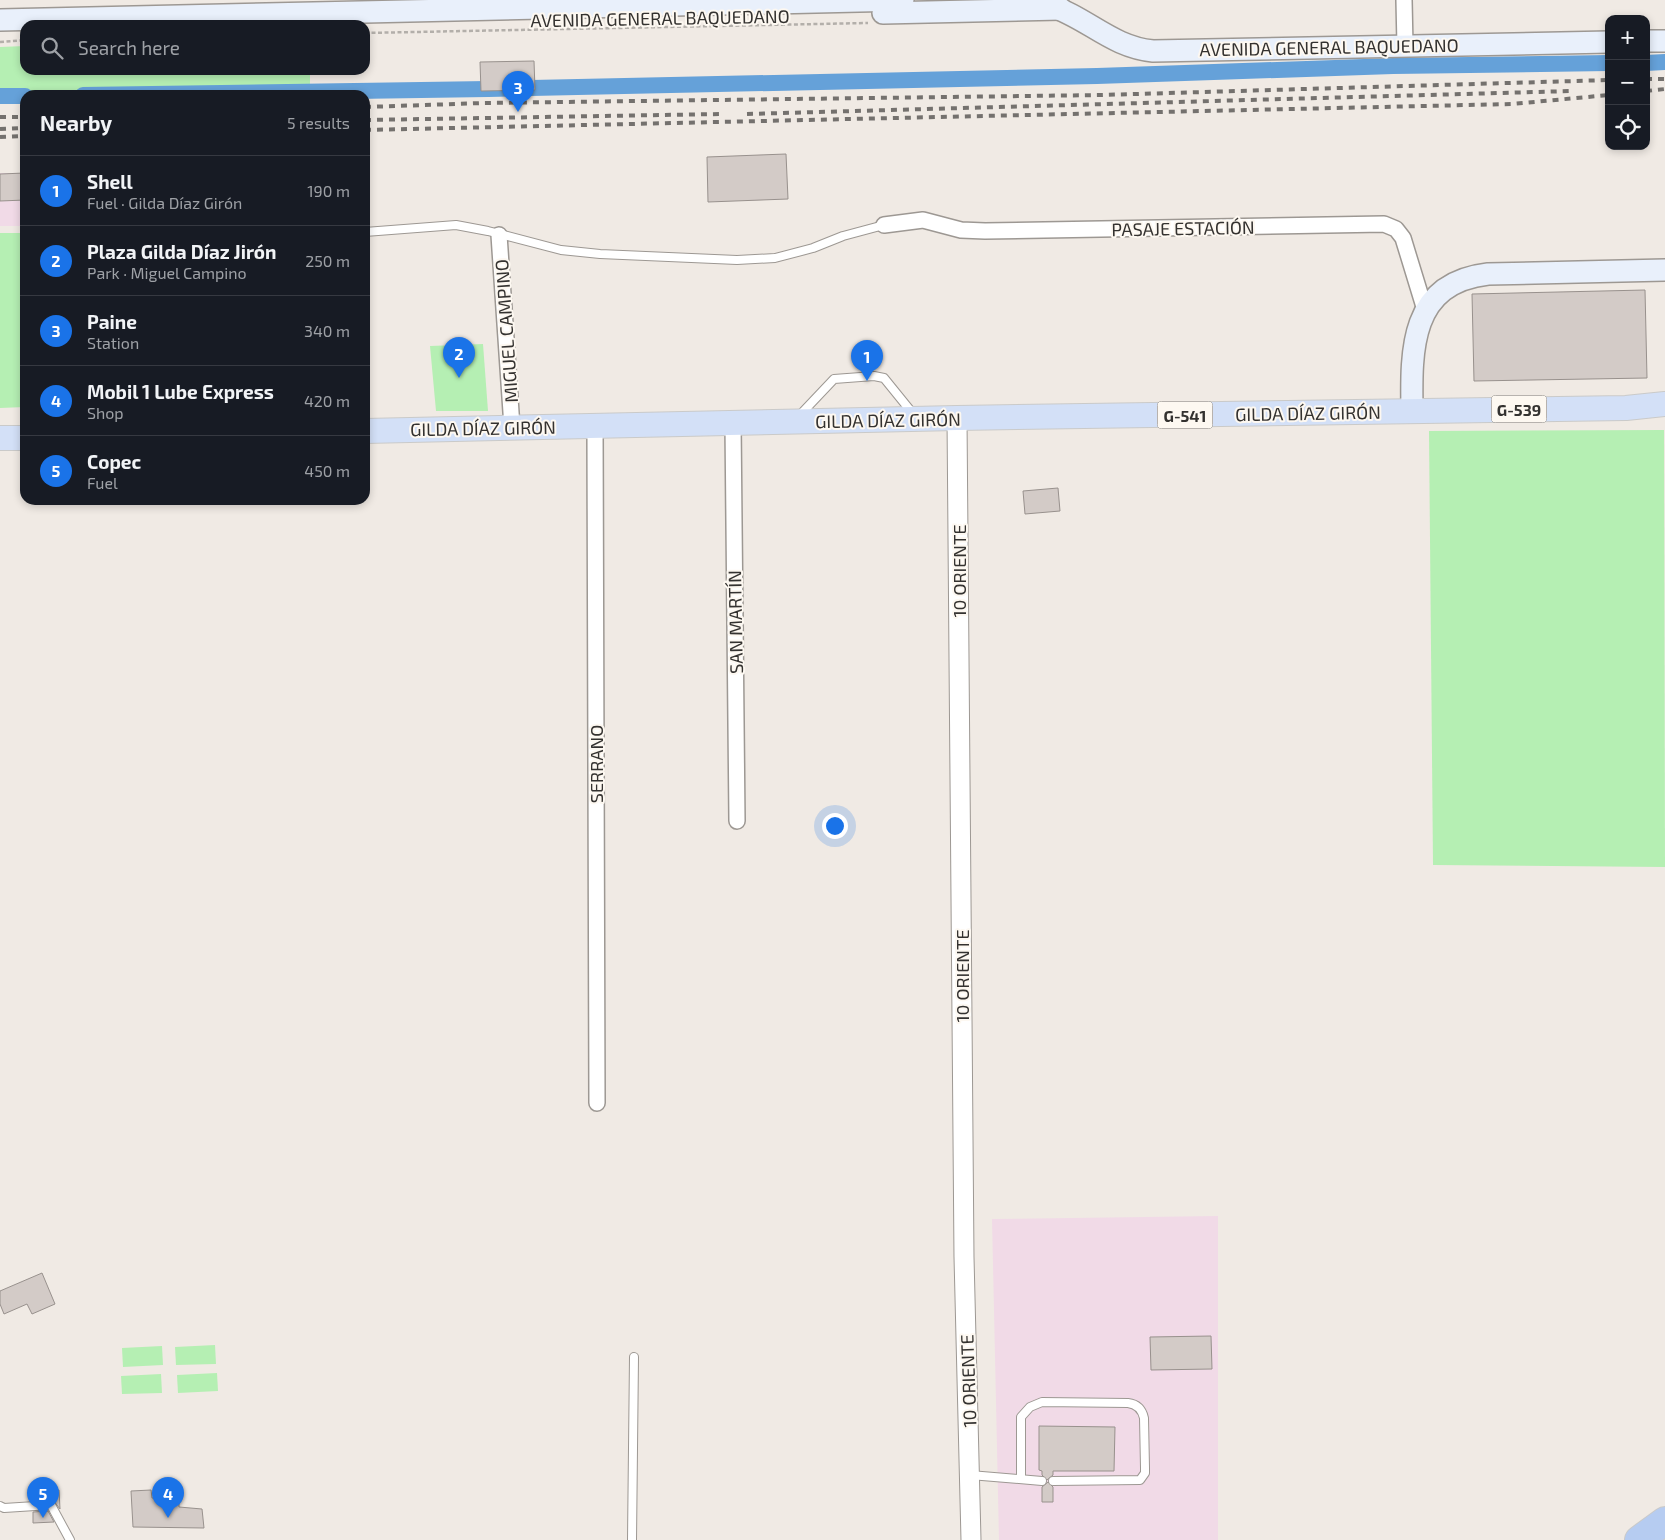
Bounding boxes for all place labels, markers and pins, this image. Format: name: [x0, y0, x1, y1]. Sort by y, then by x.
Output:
pin: 3: [502, 71, 534, 112]
pin: 2: [443, 337, 475, 378]
pin: 1: [851, 340, 883, 381]
pin: 5: [27, 1477, 59, 1518]
pin: 4: [152, 1477, 184, 1518]

